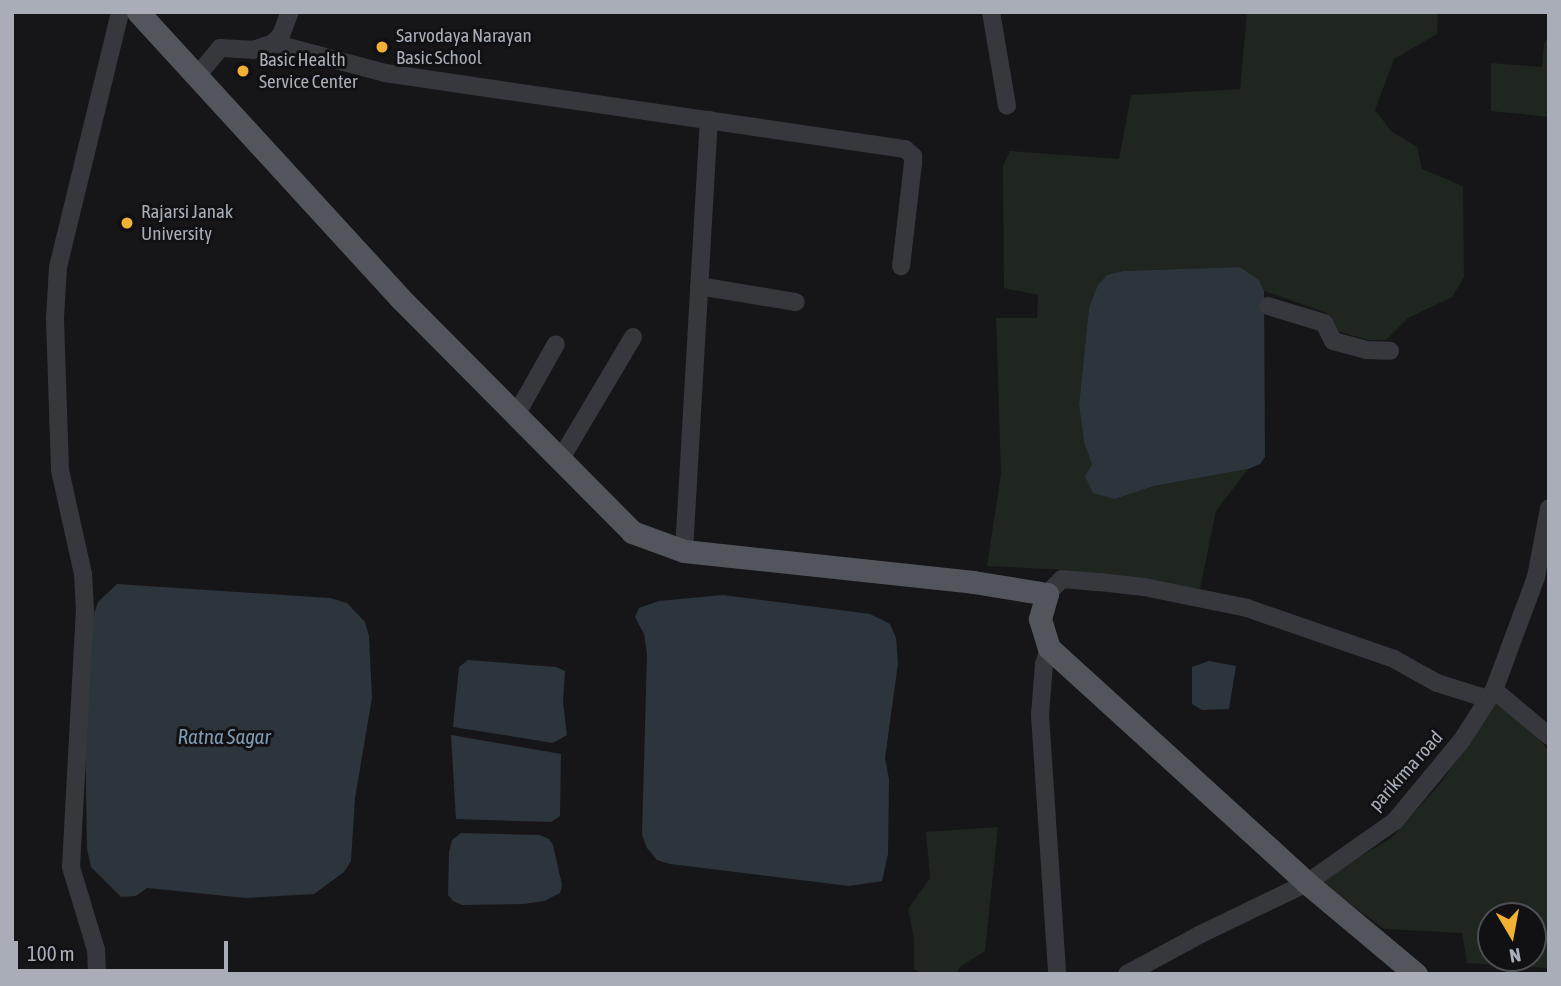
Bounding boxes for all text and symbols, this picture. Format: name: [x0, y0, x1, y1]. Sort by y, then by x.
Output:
place label: Sarvodaya Narayan Basic School: [396, 25, 532, 69]
marker: Sarvodaya Narayan Basic School: [374, 39, 390, 55]
place label: Basic Health Service Center: [259, 49, 358, 93]
marker: Basic Health Service Center: [233, 61, 253, 81]
place label: Rajarsi Janak University: [141, 201, 233, 245]
marker: Rajarsi Janak University: [119, 215, 135, 231]
water label: Ratna Sagar: [177, 723, 271, 749]
street label: parikrma road: [1364, 726, 1448, 816]
north arrow: [1477, 902, 1547, 972]
scale bar: [18, 926, 231, 970]
text: 100 m: [27, 941, 75, 965]
text: N: [1508, 944, 1523, 968]

